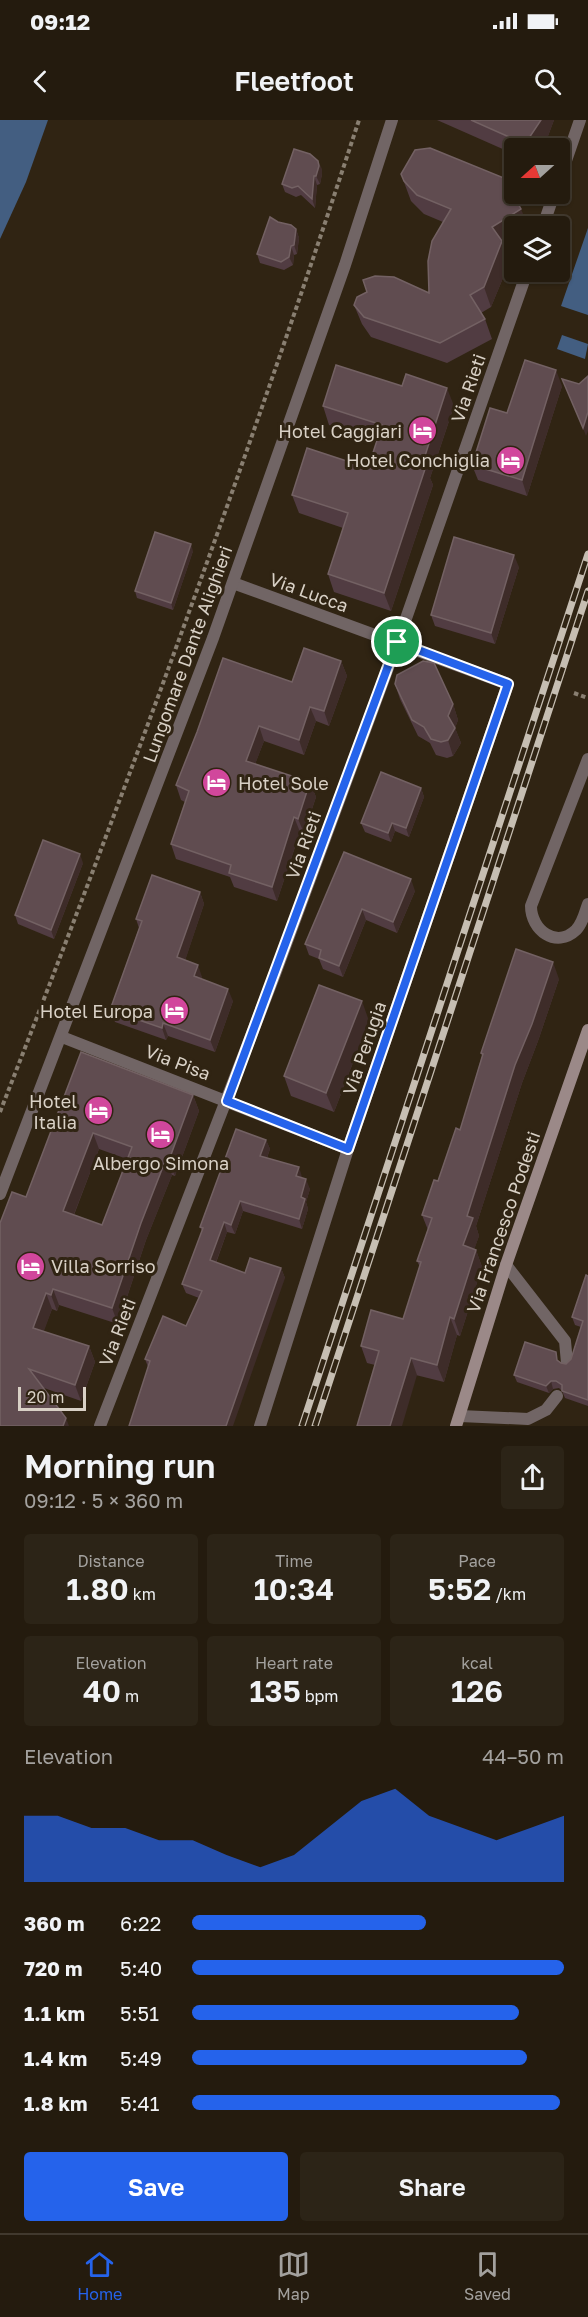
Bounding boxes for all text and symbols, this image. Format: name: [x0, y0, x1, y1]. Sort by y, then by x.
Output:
text: 09:12: [30, 8, 90, 35]
icon: back: [24, 65, 57, 98]
text: Fleetfoot: [234, 65, 354, 97]
icon: search: [531, 65, 564, 98]
north arrow: [504, 138, 570, 204]
map controls: [504, 138, 570, 282]
button: layers: [504, 216, 570, 282]
street label: Via Rieti: [446, 351, 490, 425]
hotel icon: Hotel Caggiari: [407, 415, 439, 447]
place label: Hotel Caggiari: [278, 420, 402, 442]
hotel icon: Hotel Conchiglia: [495, 444, 527, 476]
place label: Hotel Conchiglia: [346, 449, 490, 471]
street label: Lungomare Dante Alighieri: [138, 543, 236, 765]
street label: Via Lucca: [267, 568, 351, 616]
pin: [371, 616, 422, 667]
icon: arrive: [380, 625, 413, 658]
hotel icon: Hotel Sole: [201, 767, 233, 799]
place label: Hotel Sole: [238, 772, 329, 794]
street label: Via Rieti: [281, 808, 325, 882]
hotel icon: Hotel Europa: [158, 995, 190, 1027]
street label: Via Perugia: [338, 998, 390, 1098]
place label: Hotel Europa: [40, 1000, 153, 1022]
street label: Via Pisa: [142, 1040, 214, 1084]
place label: Hotel Italia: [29, 1090, 77, 1133]
hotel icon: Hotel Italia: [82, 1095, 114, 1127]
hotel icon: Albergo Simona: [145, 1118, 177, 1150]
street label: Via Francesco Podesti: [462, 1128, 544, 1316]
place label: Albergo Simona: [93, 1152, 229, 1174]
hotel icon: Villa Sorriso: [14, 1250, 46, 1282]
place label: Villa Sorriso: [51, 1255, 156, 1277]
street label: Via Rieti: [94, 1295, 140, 1369]
scale bar: [18, 1384, 86, 1412]
text: 20 m: [27, 1387, 64, 1407]
text: Morning run: [24, 1446, 216, 1485]
button: share: [501, 1446, 564, 1509]
text: 09:12 · 5 × 360 m: [24, 1488, 183, 1512]
text: Distance: [77, 1551, 145, 1571]
text: Time: [275, 1551, 313, 1571]
text: Pace: [458, 1551, 496, 1571]
text: 1.80: [66, 1571, 129, 1607]
text: 10:34: [254, 1571, 334, 1607]
text: 5:52: [428, 1571, 491, 1607]
text: km: [129, 1584, 156, 1604]
text: /km: [491, 1584, 526, 1604]
text: Elevation: [75, 1653, 147, 1673]
text: Heart rate: [255, 1653, 333, 1673]
text: kcal: [461, 1653, 493, 1673]
text: 40: [83, 1673, 121, 1709]
text: 135: [249, 1673, 301, 1709]
text: 126: [451, 1673, 503, 1709]
text: m: [121, 1686, 139, 1706]
text: bpm: [301, 1686, 339, 1706]
text: Elevation: [24, 1744, 113, 1768]
text: 44–50 m: [482, 1744, 564, 1768]
text: 360 m: [24, 1911, 84, 1935]
text: 6:22: [120, 1911, 161, 1935]
text: 720 m: [24, 1956, 83, 1980]
text: 5:40: [120, 1956, 162, 1980]
text: 1.1 km: [24, 2001, 85, 2025]
text: 5:51: [120, 2001, 159, 2025]
text: 1.4 km: [24, 2046, 87, 2070]
text: 5:49: [120, 2046, 162, 2070]
text: 1.8 km: [24, 2091, 88, 2115]
text: 5:41: [120, 2091, 160, 2115]
button: Save: [24, 2152, 288, 2221]
button: Share: [300, 2152, 564, 2221]
tab: Home: [77, 2248, 122, 2304]
tab: Map: [277, 2248, 310, 2304]
tab: Saved: [464, 2248, 511, 2304]

